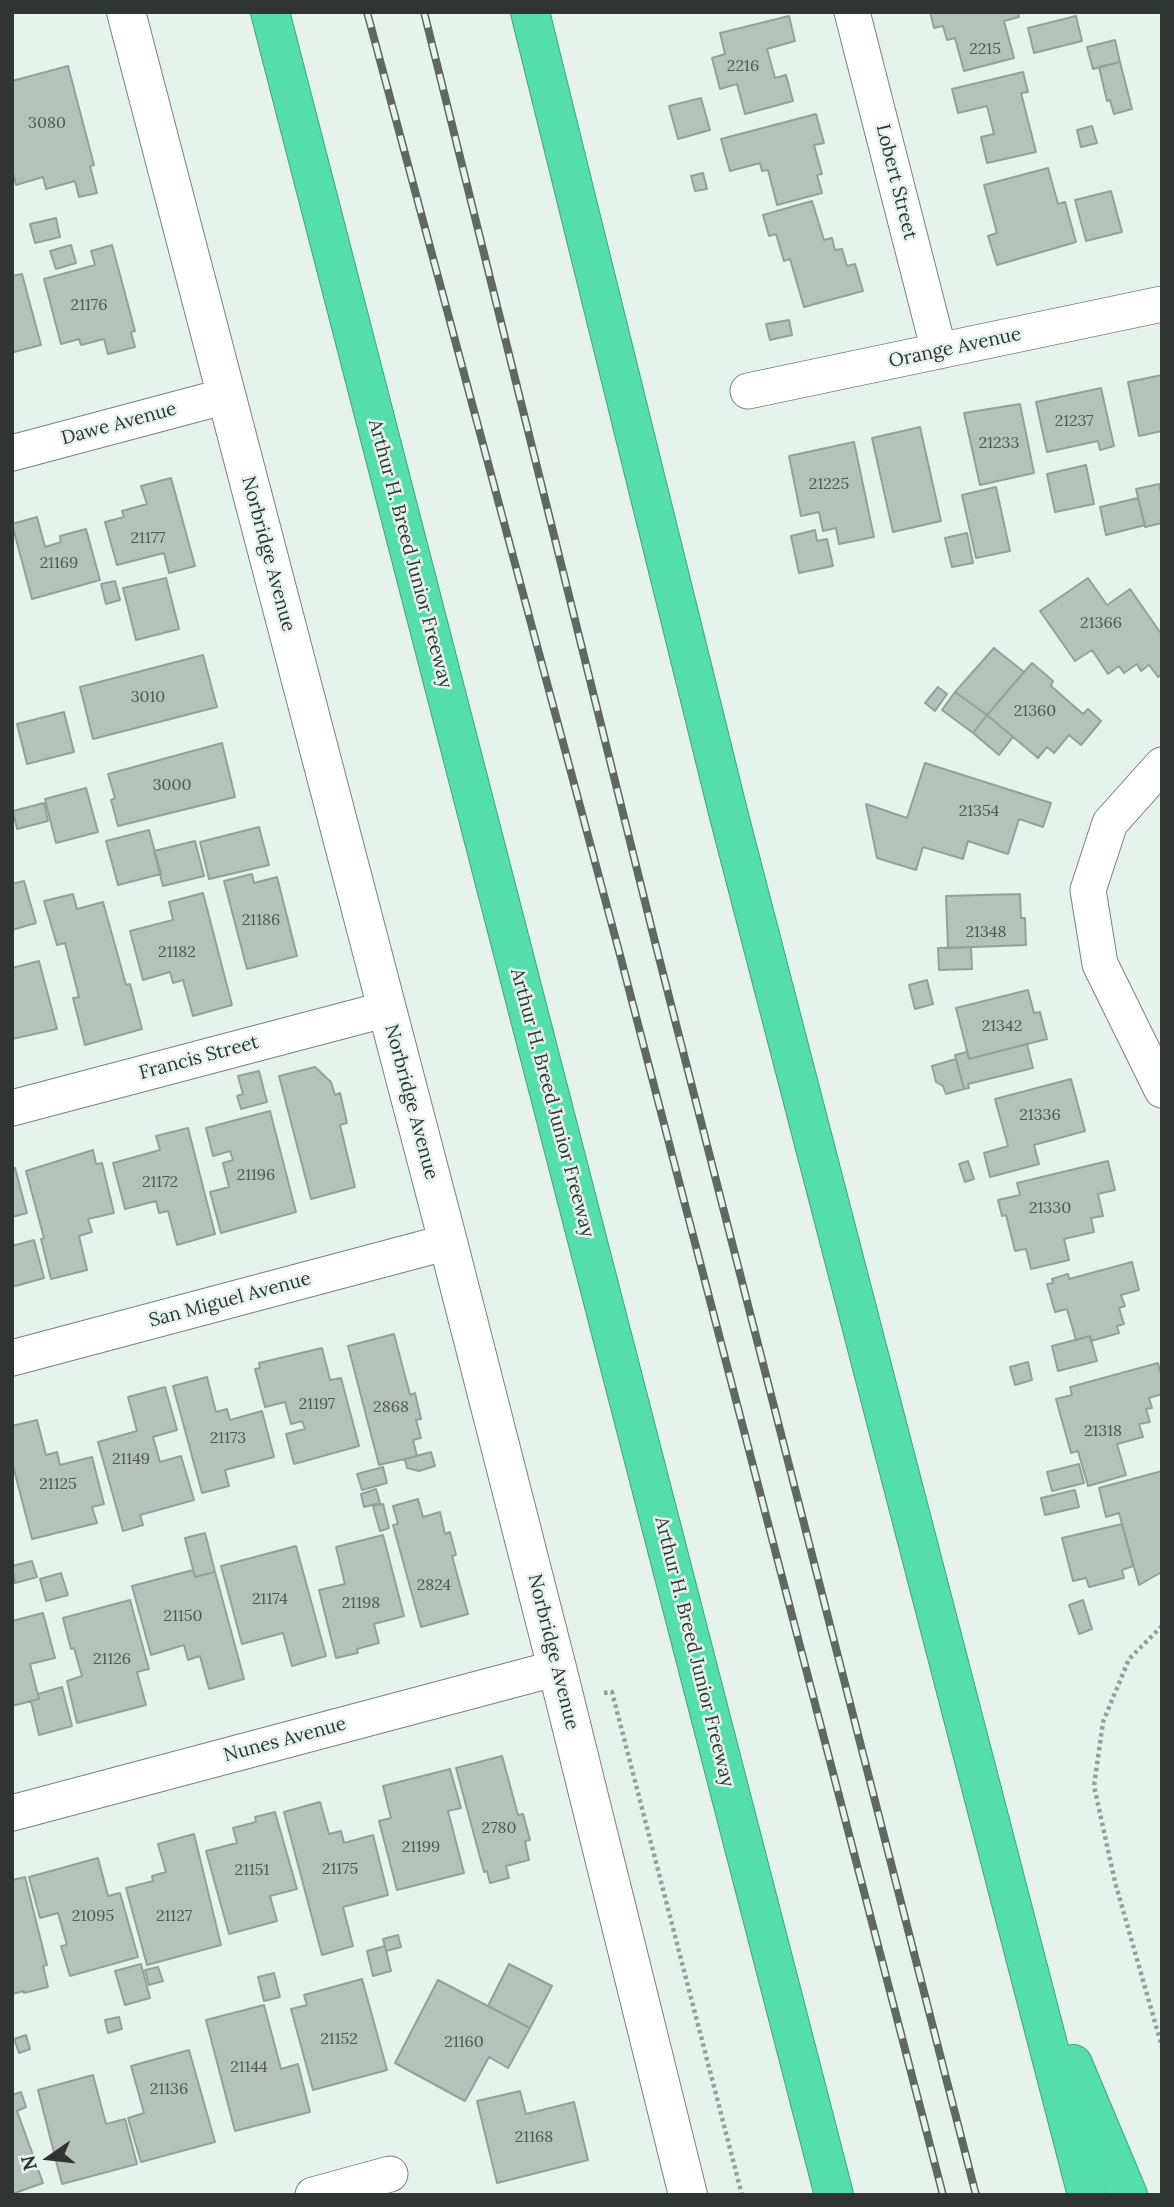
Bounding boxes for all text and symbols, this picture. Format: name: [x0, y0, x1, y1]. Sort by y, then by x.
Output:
house number: 2215: [969, 39, 1001, 59]
house number: 2216: [727, 56, 759, 76]
house number: 3080: [28, 113, 66, 133]
street label: Lobert Street: [871, 122, 921, 242]
house number: 21176: [71, 295, 107, 315]
street label: Orange Avenue: [887, 323, 1023, 373]
street label: Dawe Avenue: [59, 398, 179, 450]
house number: 21237: [1055, 411, 1093, 431]
street label: Arthur H. Breed Junior Freeway: [363, 417, 457, 691]
house number: 21233: [979, 433, 1019, 453]
street label: Norbridge Avenue: [236, 474, 300, 634]
house number: 21225: [809, 474, 849, 494]
house number: 21177: [131, 528, 165, 548]
house number: 21169: [40, 553, 78, 573]
house number: 21366: [1080, 613, 1122, 633]
house number: 3010: [131, 687, 165, 707]
house number: 21360: [1014, 701, 1056, 721]
house number: 3000: [153, 775, 191, 795]
house number: 21354: [959, 801, 999, 821]
house number: 21186: [242, 910, 280, 930]
house number: 21348: [966, 922, 1006, 942]
house number: 21182: [158, 942, 196, 962]
street label: Arthur H. Breed Junior Freeway: [505, 966, 599, 1240]
house number: 21342: [982, 1016, 1022, 1036]
street label: Norbridge Avenue: [379, 1022, 443, 1182]
street label: Francis Street: [137, 1031, 261, 1085]
house number: 21336: [1019, 1105, 1061, 1125]
house number: 21196: [237, 1165, 275, 1185]
house number: 21172: [142, 1172, 178, 1192]
house number: 21330: [1029, 1198, 1071, 1218]
street label: San Miguel Avenue: [147, 1267, 313, 1333]
house number: 21197: [299, 1394, 335, 1414]
house number: 2868: [373, 1397, 409, 1417]
house number: 21318: [1084, 1421, 1122, 1441]
house number: 21173: [210, 1428, 246, 1448]
house number: 21149: [112, 1449, 150, 1469]
house number: 21125: [39, 1474, 77, 1494]
street label: Arthur H. Breed Junior Freeway: [649, 1515, 739, 1789]
street label: Norbridge Avenue: [523, 1572, 583, 1732]
house number: 2824: [417, 1575, 451, 1595]
house number: 21174: [252, 1589, 288, 1609]
house number: 21198: [342, 1593, 380, 1613]
house number: 21150: [164, 1606, 202, 1626]
house number: 21126: [93, 1649, 131, 1669]
street label: Nunes Avenue: [221, 1713, 349, 1767]
house number: 2780: [482, 1818, 516, 1838]
house number: 21199: [402, 1837, 440, 1857]
house number: 21175: [322, 1859, 358, 1879]
house number: 21151: [235, 1860, 269, 1880]
house number: 21095: [72, 1906, 114, 1926]
house number: 21127: [156, 1906, 192, 1926]
house number: 21152: [320, 2029, 358, 2049]
house number: 21160: [444, 2032, 484, 2052]
house number: 21144: [230, 2057, 268, 2077]
house number: 21136: [150, 2079, 188, 2099]
north arrow: [14, 2123, 84, 2193]
house number: 21168: [515, 2127, 553, 2147]
text: N: [15, 2153, 42, 2173]

